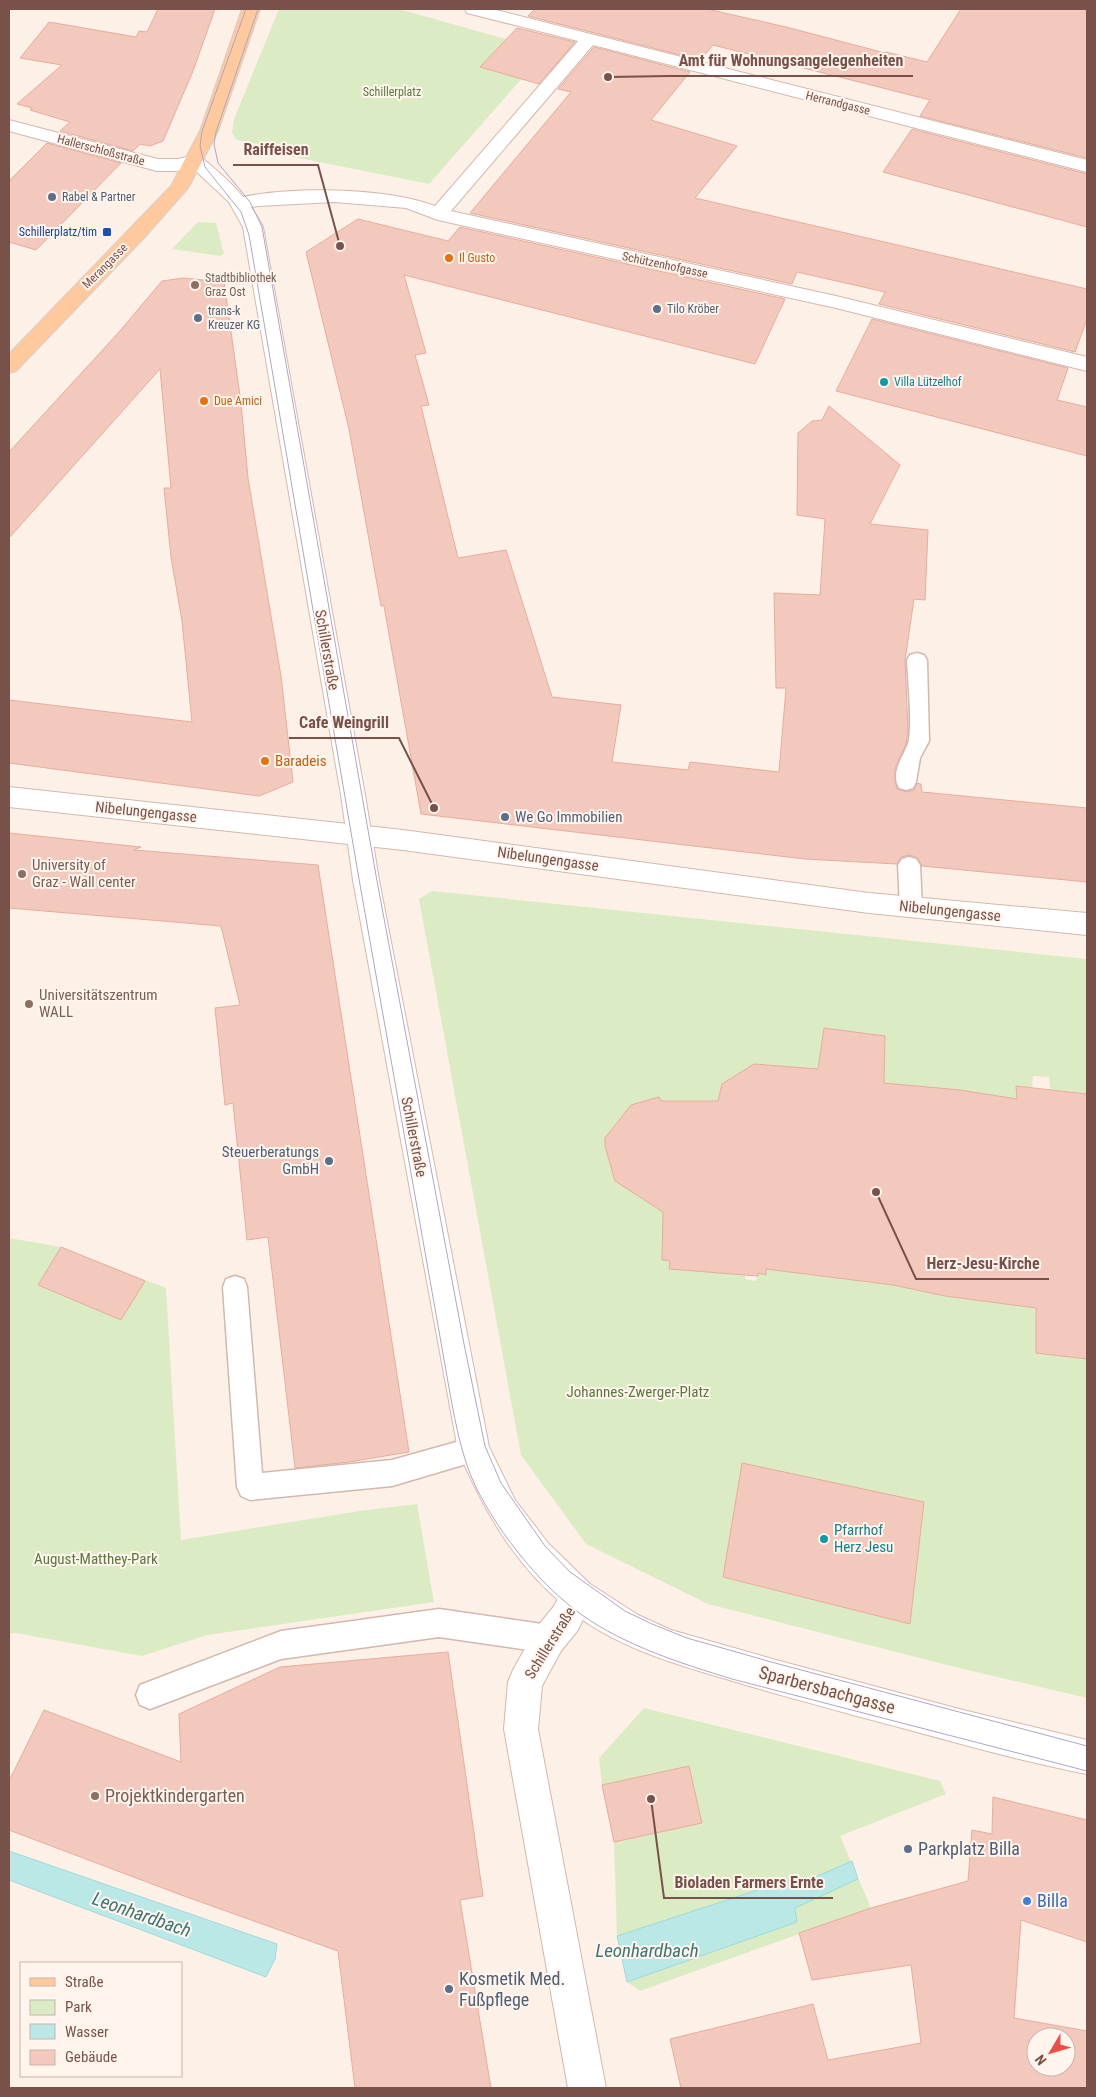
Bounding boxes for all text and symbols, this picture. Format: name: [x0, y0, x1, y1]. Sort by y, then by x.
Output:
callout: Amt für Wohnungsangelegenheiten: [669, 45, 913, 76]
text: Amt für Wohnungsangelegenheiten: [679, 51, 903, 70]
park label: Schillerplatz: [363, 85, 421, 99]
street label: Herrandgasse: [804, 88, 872, 118]
street label: Hallerschloßstraße: [56, 132, 147, 168]
callout: Raiffeisen: [233, 134, 318, 165]
text: Raiffeisen: [243, 140, 309, 159]
place label: Rabel & Partner: [62, 190, 136, 204]
marker: Rabel & Partner: [46, 191, 58, 203]
place label: Schillerplatz/tim: [19, 225, 97, 239]
marker: Schillerplatz/tim: [101, 226, 113, 238]
street label: Merangasse: [80, 240, 131, 291]
street label: Schützenhofgasse: [621, 249, 709, 281]
place label: Il Gusto: [459, 251, 495, 265]
marker: Il Gusto: [443, 252, 455, 264]
place label: Stadtbibliothek Graz Ost: [205, 271, 277, 299]
marker: Stadtbibliothek Graz Ost: [189, 279, 201, 291]
place label: Tilo Kröber: [667, 302, 719, 316]
marker: Tilo Kröber: [651, 303, 663, 315]
place label: trans-k Kreuzer KG: [208, 304, 260, 332]
marker: trans-k Kreuzer KG: [192, 312, 204, 324]
place label: Villa Lützelhof: [894, 375, 962, 389]
marker: Villa Lützelhof: [878, 376, 890, 388]
place label: Due Amici: [214, 394, 262, 408]
marker: Due Amici: [198, 395, 210, 407]
street label: Schillerstraße: [311, 608, 343, 692]
callout: Cafe Weingrill: [289, 707, 399, 738]
text: Cafe Weingrill: [299, 713, 389, 732]
place label: Baradeis: [275, 752, 327, 770]
marker: Baradeis: [259, 755, 271, 767]
street label: Nibelungengasse: [94, 798, 198, 826]
place label: We Go Immobilien: [515, 808, 622, 826]
marker: We Go Immobilien: [499, 811, 511, 823]
street label: Nibelungengasse: [496, 843, 600, 875]
place label: University of Graz - Wall center: [32, 856, 136, 891]
marker: University of Graz - Wall center: [16, 868, 28, 880]
street label: Nibelungengasse: [898, 897, 1002, 925]
place label: Universitätszentrum WALL: [39, 986, 158, 1021]
marker: Universitätszentrum WALL: [23, 998, 35, 1010]
street label: Schillerstraße: [397, 1095, 431, 1179]
place label: Steuerberatungs GmbH: [222, 1143, 319, 1178]
marker: Steuerberatungs GmbH: [323, 1155, 335, 1167]
callout: Herz-Jesu-Kirche: [916, 1248, 1049, 1279]
text: Herz-Jesu-Kirche: [926, 1254, 1040, 1273]
park label: Johannes-Zwerger-Platz: [567, 1383, 709, 1401]
place label: Pfarrhof Herz Jesu: [834, 1521, 893, 1556]
marker: Pfarrhof Herz Jesu: [818, 1533, 830, 1545]
park label: August-Matthey-Park: [34, 1550, 158, 1568]
street label: Schillerstraße: [521, 1604, 579, 1682]
street label: Sparbersbachgasse: [757, 1661, 898, 1718]
place label: Projektkindergarten: [105, 1785, 245, 1806]
marker: Projektkindergarten: [89, 1790, 101, 1802]
place label: Parkplatz Billa: [918, 1838, 1020, 1859]
marker: Parkplatz Billa: [902, 1843, 914, 1855]
callout: Bioladen Farmers Ernte: [664, 1867, 833, 1898]
text: Bioladen Farmers Ernte: [674, 1873, 824, 1892]
water label: Leonhardbach: [89, 1887, 194, 1942]
place label: Billa: [1037, 1890, 1068, 1911]
marker: Billa: [1021, 1895, 1033, 1907]
water label: Leonhardbach: [595, 1939, 699, 1962]
legend: [20, 1962, 182, 2077]
place label: Kosmetik Med. Fußpflege: [459, 1968, 565, 2010]
text: Straße: [65, 1973, 104, 1991]
marker: Kosmetik Med. Fußpflege: [443, 1983, 455, 1995]
text: Park: [65, 1998, 92, 2016]
text: Wasser: [65, 2023, 109, 2041]
north arrow: [1026, 2027, 1076, 2077]
text: Gebäude: [65, 2048, 117, 2066]
text: N: [1032, 2052, 1050, 2068]

